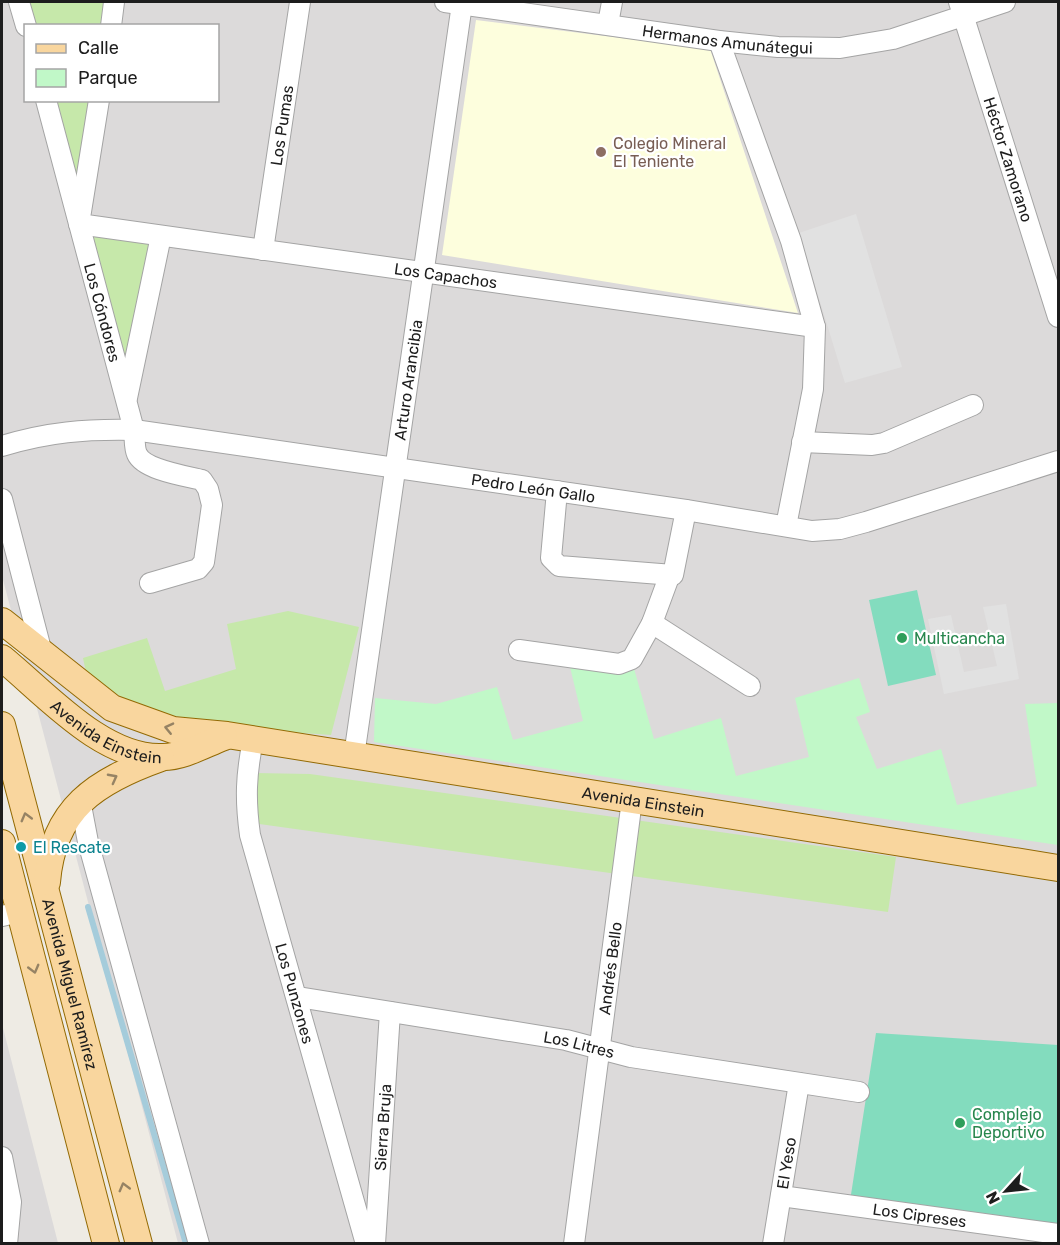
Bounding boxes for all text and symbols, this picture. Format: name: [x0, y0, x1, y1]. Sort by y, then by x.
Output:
street label: Hermanos Amunátegui: [641, 21, 813, 57]
legend: [24, 24, 219, 102]
text: Calle: [78, 37, 119, 59]
text: Parque: [78, 67, 138, 89]
street label: Los Pumas: [266, 84, 297, 167]
street label: Héctor Zamorano: [980, 95, 1037, 224]
place label: Colegio Mineral El Teniente: [613, 134, 726, 171]
marker: Colegio Mineral El Teniente: [594, 145, 608, 159]
street label: Los Capachos: [393, 259, 499, 292]
street label: Los Cóndores: [80, 261, 125, 364]
street label: Arturo Arancibia: [390, 318, 426, 441]
street label: Pedro León Gallo: [470, 469, 596, 506]
place label: Multicancha: [914, 629, 1005, 648]
marker: Multicancha: [895, 631, 909, 645]
street label: Avenida Einstein: [47, 696, 162, 767]
one-way arrow: [164, 722, 174, 735]
one-way arrow: [107, 773, 118, 785]
street label: Avenida Einstein: [581, 782, 706, 821]
one-way arrow: [20, 812, 33, 822]
place label: El Rescate: [33, 838, 111, 857]
marker: El Rescate: [14, 840, 28, 854]
street label: Avenida Miguel Ramírez: [39, 896, 102, 1072]
street label: Andrés Bello: [595, 921, 625, 1016]
street label: Los Punzones: [272, 941, 318, 1046]
one-way arrow: [27, 963, 39, 974]
street label: Los Litres: [542, 1027, 617, 1062]
street label: Sierra Bruja: [370, 1083, 395, 1171]
place label: Complejo Deportivo: [972, 1105, 1045, 1142]
marker: Complejo Deportivo: [953, 1116, 967, 1130]
street label: El Yeso: [773, 1136, 800, 1190]
north arrow: [976, 1161, 1036, 1221]
one-way arrow: [119, 1182, 131, 1193]
text: N: [982, 1188, 1004, 1207]
street label: Los Cipreses: [872, 1199, 968, 1231]

